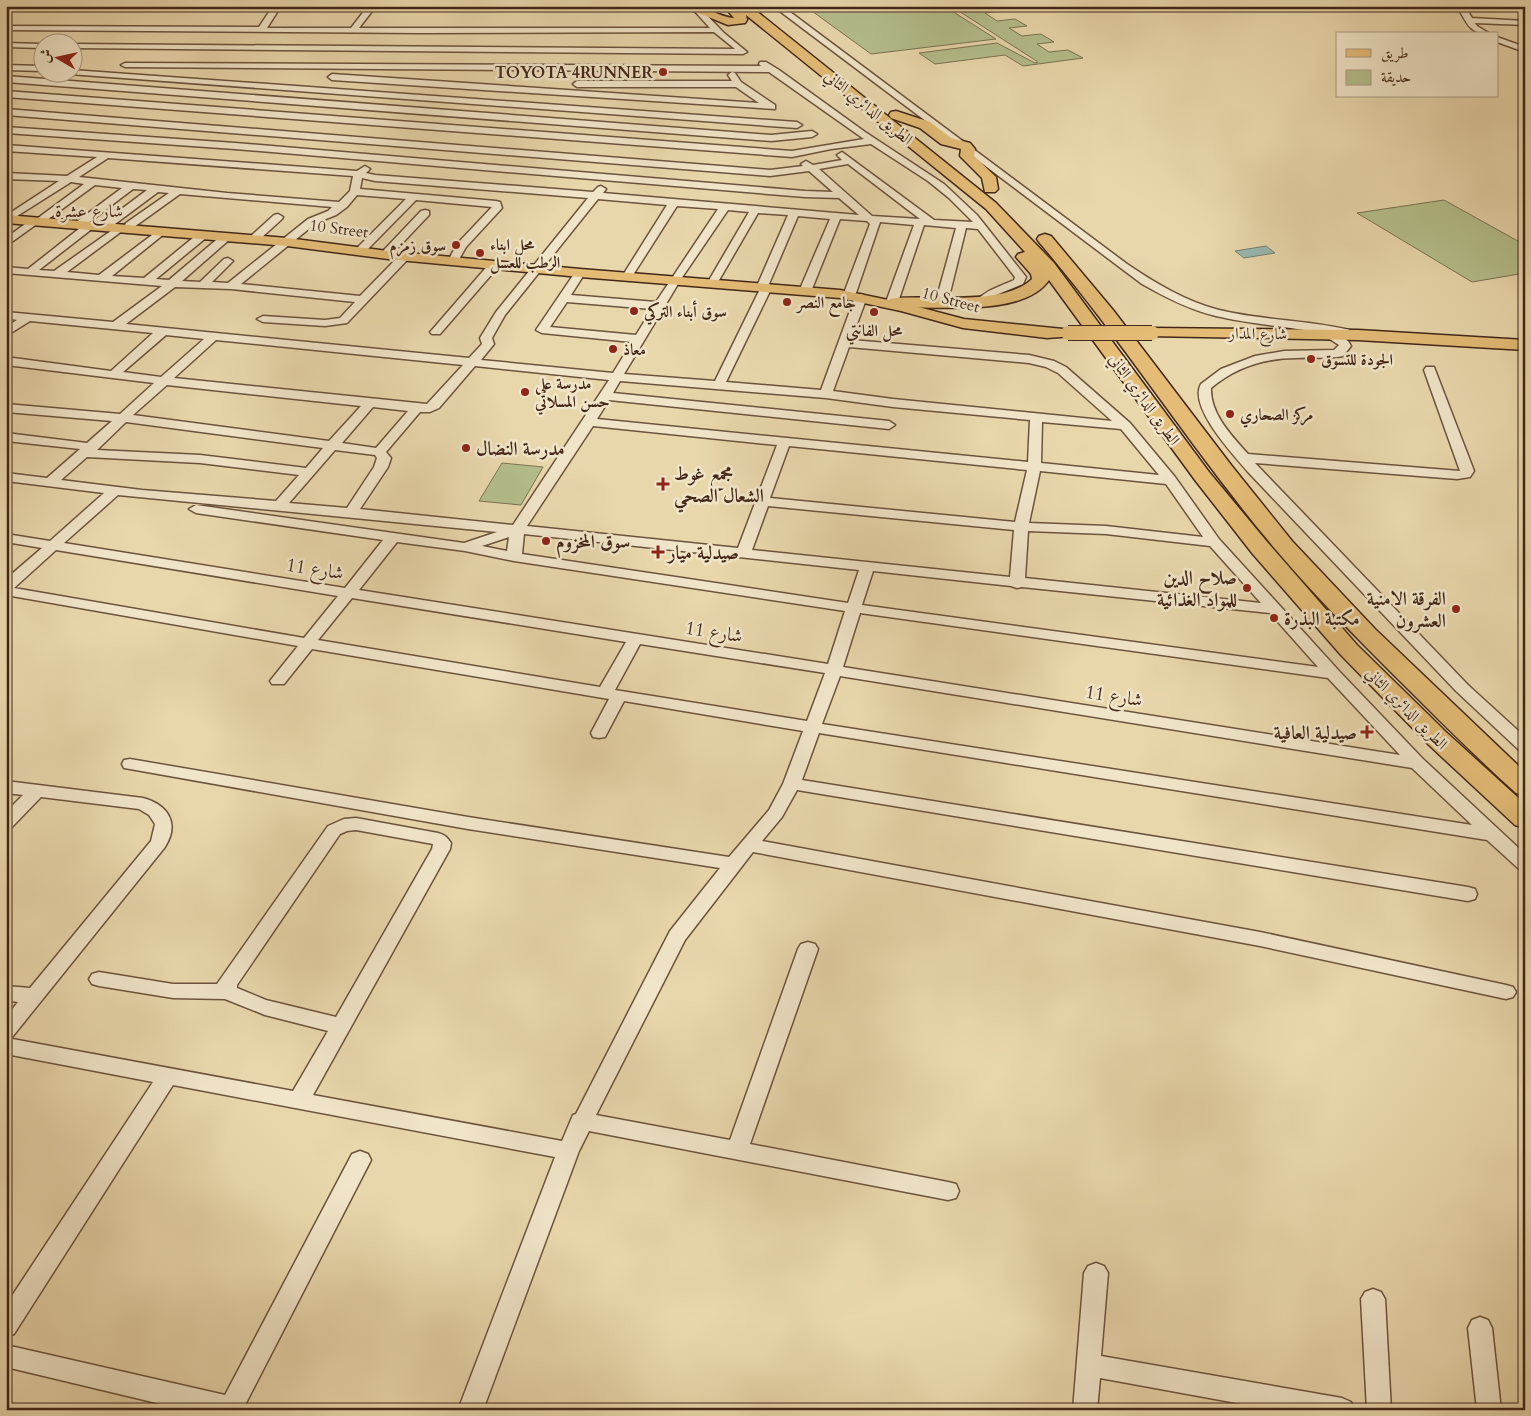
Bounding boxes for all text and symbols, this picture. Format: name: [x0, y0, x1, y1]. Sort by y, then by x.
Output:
north arrow: [32, 32, 82, 82]
legend: [1336, 32, 1498, 98]
text: طريق: [1381, 43, 1408, 63]
text: ش: [35, 48, 56, 64]
place label: TOYOTA 4RUNNER: [495, 62, 653, 84]
street label: الطريق الدائري الثاني: [819, 65, 917, 151]
marker: TOYOTA 4RUNNER: [657, 66, 669, 78]
text: حديقة: [1381, 67, 1411, 87]
district label: شارع عشرة: [55, 199, 123, 226]
street label: 10 Street: [308, 214, 370, 244]
place label: محل ابناء الرطب للعسل: [490, 234, 560, 274]
place label: سوق زمزم: [389, 235, 446, 260]
marker: سوق زمزم: [450, 239, 462, 251]
marker: محل ابناء الرطب للعسل: [474, 247, 486, 259]
street label: 10 Street: [919, 282, 982, 318]
place label: جامع النصر: [795, 292, 856, 318]
marker: جامع النصر: [781, 296, 793, 308]
place label: سوق أبناء التركي: [643, 300, 727, 325]
marker: سوق أبناء التركي: [628, 305, 640, 317]
marker: محل الفانتي: [868, 306, 880, 318]
place label: محل الفانتي: [846, 320, 903, 345]
street label: شارع المدار: [1226, 322, 1287, 348]
place label: معاذ: [623, 339, 646, 361]
marker: معاذ: [607, 343, 619, 355]
street label: الطريق الدائري الثاني: [1103, 349, 1185, 450]
place label: الجودة للتسوق: [1321, 349, 1393, 371]
marker: الجودة للتسوق: [1305, 353, 1317, 365]
place label: مدرسة على حسن المسلاتي: [534, 373, 610, 415]
marker: مدرسة على حسن المسلاتي: [519, 386, 531, 398]
place label: مركز الصحاري: [1240, 404, 1313, 428]
marker: مركز الصحاري: [1224, 408, 1236, 420]
place label: مدرسة النضال: [476, 436, 565, 462]
marker: مدرسة النضال: [460, 442, 472, 454]
place label: مجمع غوط الشعال الصحي: [674, 461, 764, 513]
marker: مجمع غوط الشعال الصحي: [656, 477, 670, 491]
place label: سوق المخزوم: [556, 529, 630, 559]
marker: سوق المخزوم: [540, 535, 552, 547]
place label: صيدلية ميار: [666, 540, 739, 566]
marker: صيدلية ميار: [652, 546, 664, 558]
street label: شارع 11: [284, 552, 345, 588]
place label: صلاح الدين للمواد الغذائية: [1157, 565, 1237, 613]
marker: صلاح الدين للمواد الغذائية: [1241, 582, 1253, 594]
place label: الفرقة الامنية العشرون: [1367, 586, 1446, 634]
marker: الفرقة الامنية العشرون: [1450, 603, 1462, 615]
place label: مكتبة البذرة: [1284, 606, 1360, 632]
marker: مكتبة البذرة: [1268, 612, 1280, 624]
street label: شارع 11: [683, 615, 744, 651]
street label: الطريق الدائري الثاني: [1360, 663, 1452, 755]
street label: شارع 11: [1083, 679, 1144, 715]
place label: صيدلية العافية: [1274, 720, 1357, 746]
marker: صيدلية العافية: [1361, 726, 1373, 738]

